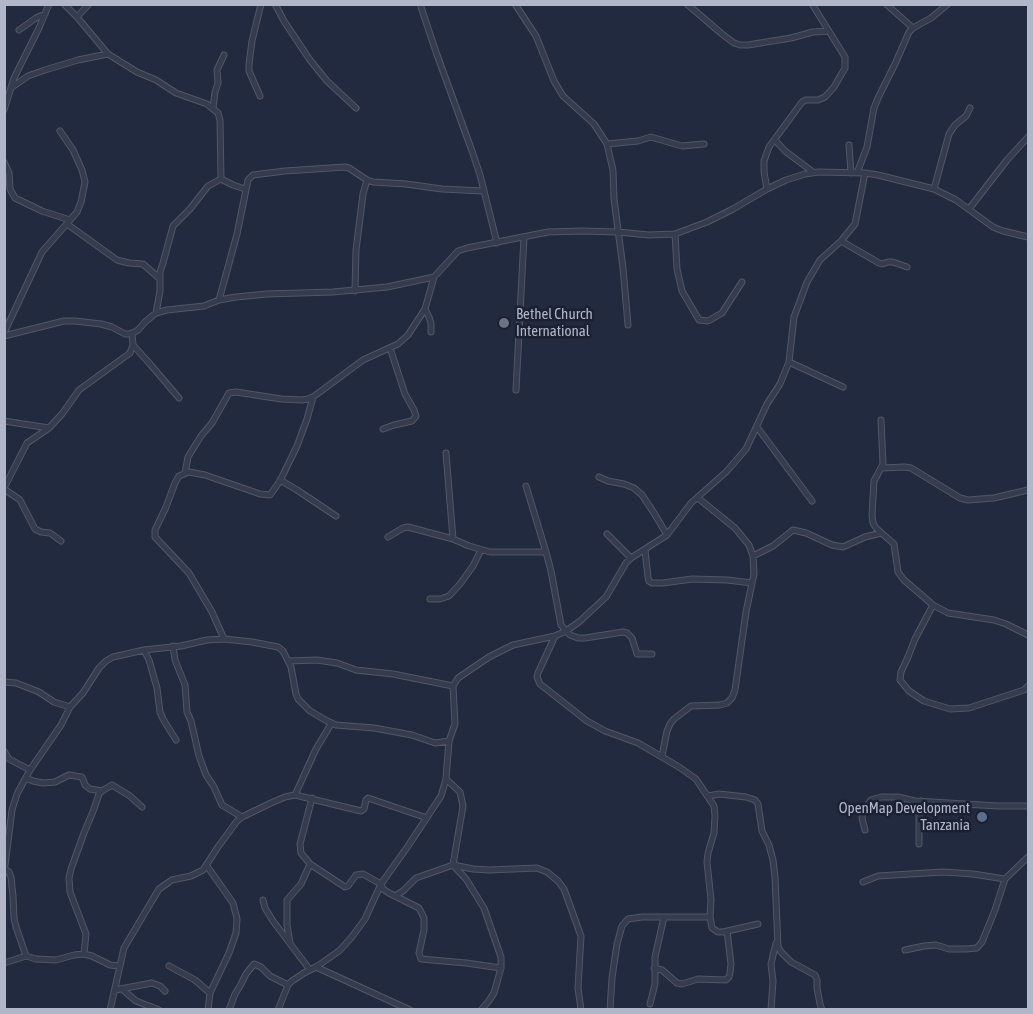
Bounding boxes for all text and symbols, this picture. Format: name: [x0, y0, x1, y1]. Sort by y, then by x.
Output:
place label: Bethel Church International: [516, 305, 593, 340]
marker: Bethel Church International: [497, 316, 511, 330]
place label: OpenMap Development Tanzania: [839, 799, 970, 834]
marker: OpenMap Development Tanzania: [975, 810, 989, 824]

